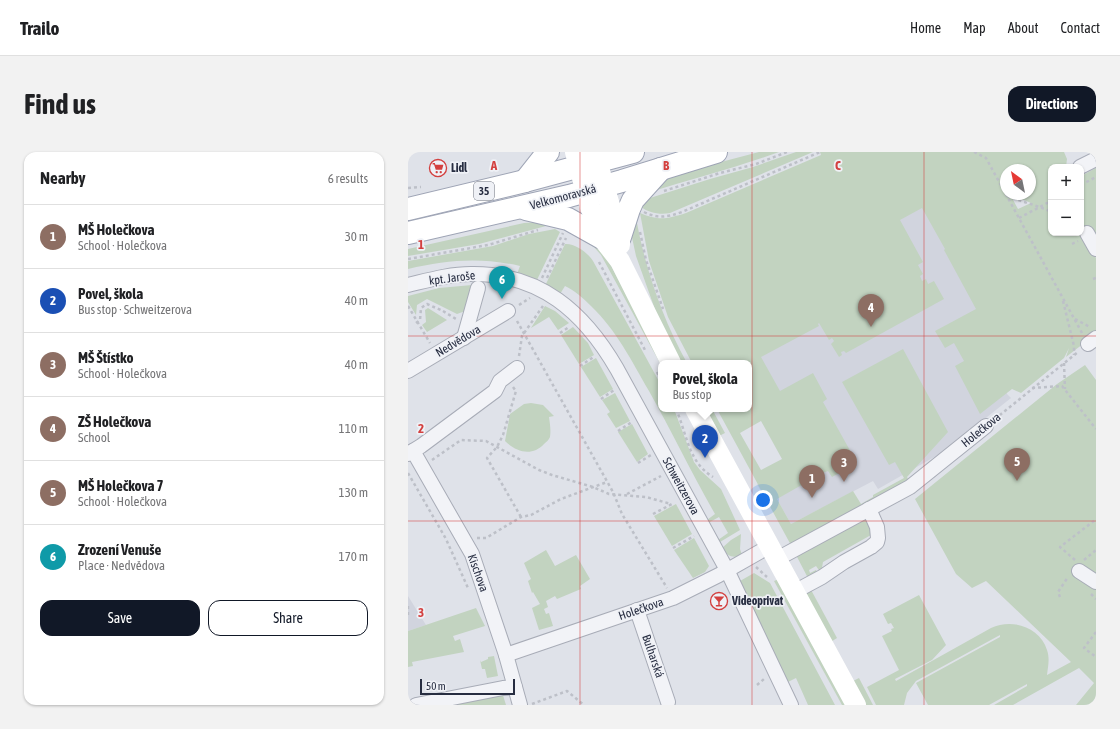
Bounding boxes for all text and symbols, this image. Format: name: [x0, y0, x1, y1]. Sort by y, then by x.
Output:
text: Trailo: [20, 17, 59, 39]
text: Home: [910, 20, 941, 36]
text: Map: [963, 20, 986, 36]
text: About: [1008, 20, 1039, 36]
text: Contact: [1061, 20, 1100, 36]
button: Directions: [1008, 86, 1096, 122]
text: Find us: [24, 88, 96, 120]
supermarket icon: Lidl: [428, 158, 448, 178]
text: A: [490, 158, 498, 173]
text: B: [663, 158, 670, 173]
text: C: [835, 158, 841, 173]
place label: Lidl: [451, 161, 468, 175]
north arrow: [1000, 164, 1036, 200]
map controls: [1048, 164, 1084, 236]
button: +: [1048, 164, 1084, 200]
text: Nearby: [40, 168, 86, 188]
text: 6 results: [328, 171, 368, 186]
street label: Velkomoravská: [528, 181, 598, 213]
road number: 35: [474, 182, 494, 200]
button: −: [1048, 200, 1084, 236]
text: MŠ Holečkova: [78, 221, 155, 238]
text: 1: [50, 229, 56, 244]
text: 30 m: [345, 229, 368, 244]
text: 1: [418, 237, 424, 252]
text: School · Holečkova: [78, 238, 167, 253]
pin: 6: [489, 266, 515, 299]
street label: kpt. Jaroše: [428, 268, 476, 288]
text: Povel, škola: [78, 285, 143, 302]
text: 2: [50, 293, 56, 308]
text: 40 m: [345, 293, 368, 308]
pin: 4: [858, 294, 884, 327]
text: Bus stop · Schweitzerova: [78, 302, 192, 317]
street label: Nedvědova: [433, 322, 483, 360]
text: MŠ Štístko: [78, 349, 133, 366]
text: 3: [50, 357, 56, 372]
text: 40 m: [345, 357, 368, 372]
popup: [658, 360, 752, 412]
text: School · Holečkova: [78, 366, 167, 381]
text: Povel, škola: [672, 370, 738, 387]
text: Bus stop: [672, 387, 712, 402]
street label: Holečkova: [959, 410, 1003, 450]
text: ZŠ Holečkova: [78, 413, 151, 430]
text: 4: [50, 421, 56, 436]
text: 110 m: [339, 421, 368, 436]
text: 2: [418, 421, 424, 436]
pin: 2: [692, 425, 718, 458]
text: School: [78, 430, 110, 445]
pin: 5: [1004, 448, 1030, 481]
pin: 3: [831, 449, 857, 482]
street label: Schweitzerova: [660, 455, 702, 517]
pin: 1: [799, 465, 825, 498]
text: MŠ Holečkova 7: [78, 477, 164, 494]
text: 5: [50, 485, 56, 500]
text: 130 m: [339, 485, 368, 500]
your location: [753, 490, 773, 510]
text: School · Holečkova: [78, 494, 167, 509]
text: Zrození Venuše: [78, 541, 161, 558]
text: 6: [50, 549, 56, 564]
text: 170 m: [339, 549, 368, 564]
street label: Kischova: [465, 552, 491, 594]
text: Place · Nedvědova: [78, 558, 165, 573]
bar icon: Videoprivat: [709, 591, 729, 611]
place label: Videoprivat: [731, 594, 784, 608]
street label: Holečkova: [617, 595, 665, 623]
button: Save: [40, 600, 200, 636]
button: Share: [208, 600, 368, 636]
text: 3: [418, 605, 424, 620]
street label: Bulharská: [639, 633, 667, 679]
scale bar: [420, 677, 515, 696]
text: 50 m: [426, 680, 446, 692]

